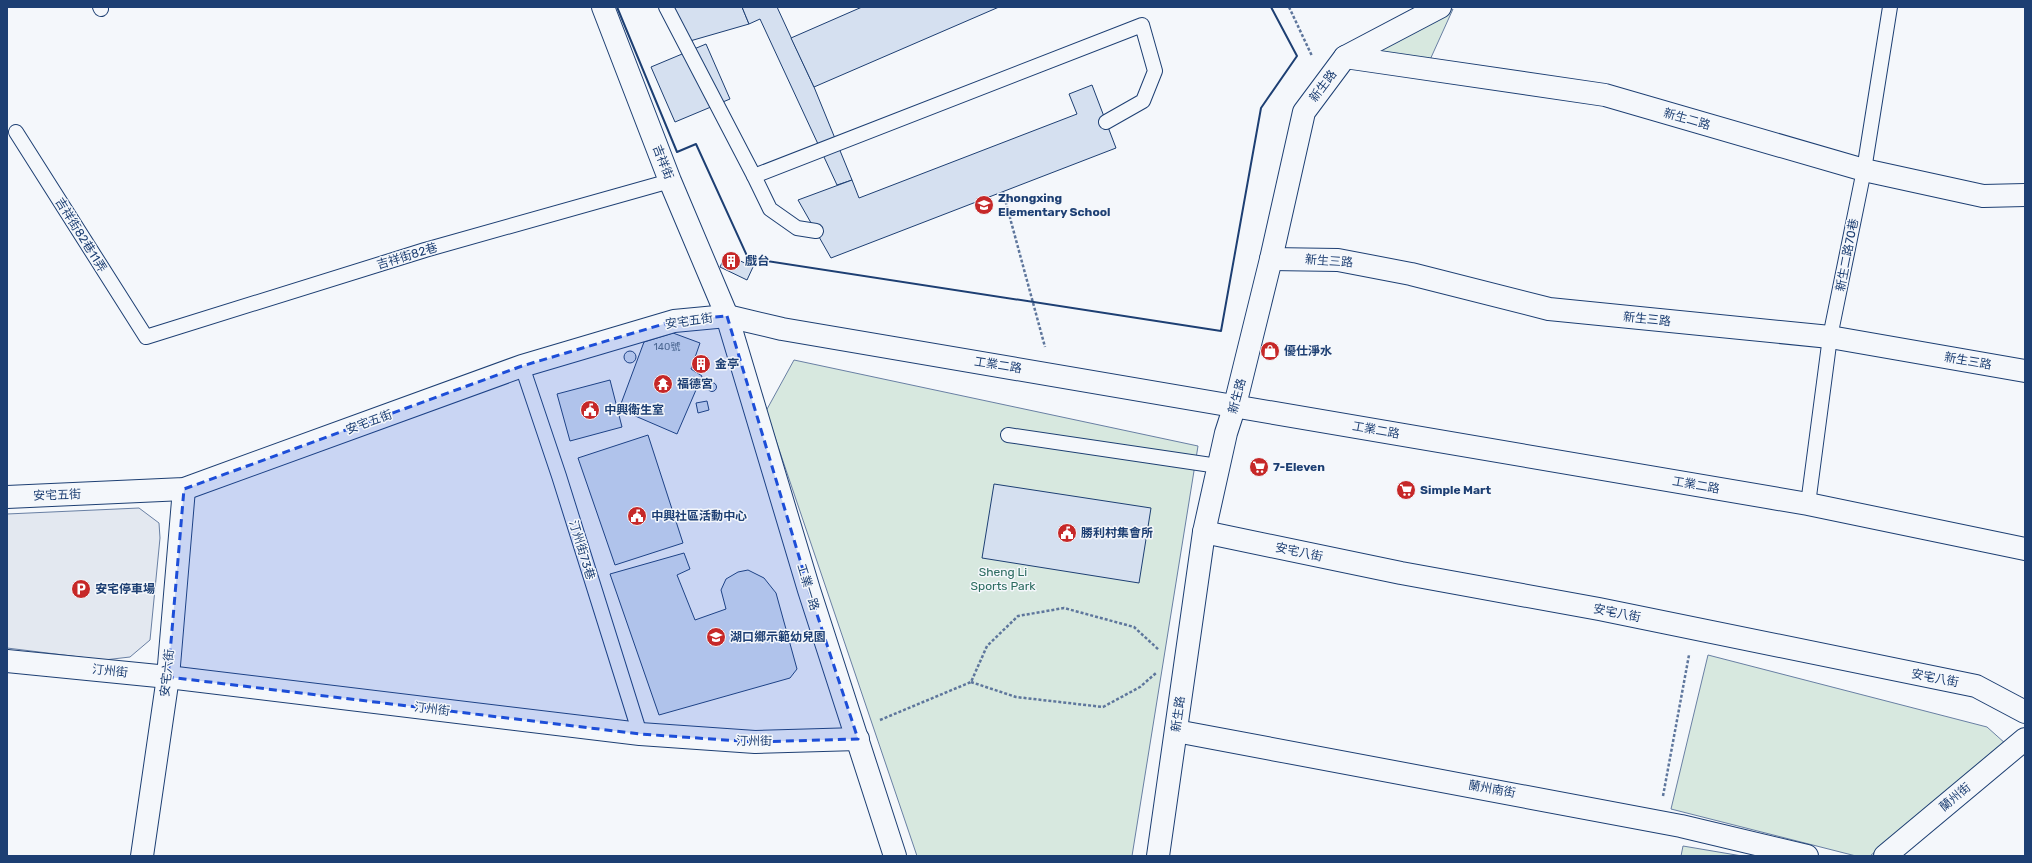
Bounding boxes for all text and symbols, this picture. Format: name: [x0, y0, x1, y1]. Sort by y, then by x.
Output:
street label: 新生路: [1307, 67, 1339, 105]
street label: 新生二路: [1662, 106, 1712, 132]
street label: 吉祥街: [650, 143, 676, 181]
place label: Zhongxing Elementary School: [998, 191, 1110, 219]
school or university icon: Zhongxing Elementary School: [973, 194, 995, 216]
street label: 吉祥街82巷11弄: [53, 195, 109, 275]
street label: 新生二路70巷: [1833, 217, 1861, 293]
street label: 吉祥街82巷: [375, 240, 439, 272]
building icon: 戲台: [720, 250, 742, 272]
street label: 新生三路: [1305, 252, 1353, 270]
place label: 戲台: [745, 254, 769, 268]
street label: 新生三路: [1622, 310, 1672, 328]
street label: 安宅五街: [664, 311, 714, 331]
shop icon: 優仕淨水: [1259, 340, 1281, 362]
house number: 140號: [654, 341, 680, 353]
place label: 優仕淨水: [1284, 344, 1332, 358]
street label: 新生三路: [1943, 350, 1993, 372]
building icon: 金亭: [690, 353, 712, 375]
street label: 工業二路: [973, 354, 1023, 376]
place label: 金亭: [715, 357, 739, 371]
temple icon: 福德宮: [652, 373, 674, 395]
place label: 福德宮: [677, 377, 713, 391]
street label: 新生路: [1226, 377, 1248, 415]
public building icon: 中興衛生室: [579, 399, 601, 421]
place label: 中興衛生室: [604, 403, 664, 417]
street label: 安宅五街: [344, 407, 394, 437]
street label: 工業二路: [1351, 419, 1401, 441]
supermarket icon: 7-Eleven: [1248, 456, 1270, 478]
place label: 7-Eleven: [1273, 460, 1325, 474]
street label: 工業二路: [1671, 474, 1721, 496]
supermarket icon: Simple Mart: [1395, 479, 1417, 501]
place label: Simple Mart: [1420, 483, 1492, 497]
street label: 安宅五街: [33, 487, 81, 503]
public building icon: 中興社區活動中心: [626, 505, 648, 527]
place label: 中興社區活動中心: [651, 509, 747, 523]
street label: 汀州街73巷: [566, 519, 598, 581]
public building icon: 勝利村集會所: [1056, 522, 1078, 544]
place label: 勝利村集會所: [1081, 526, 1153, 540]
street label: 安宅八街: [1274, 540, 1324, 564]
street label: 工業一路: [794, 562, 822, 612]
park label: Sheng Li Sports Park: [971, 565, 1036, 593]
parking icon: 安宅停車場: [70, 578, 92, 600]
place label: 安宅停車場: [95, 582, 155, 596]
street label: 安宅八街: [1592, 602, 1642, 624]
school or university icon: 湖口鄉示範幼兒園: [705, 626, 727, 648]
place label: 湖口鄉示範幼兒園: [730, 630, 826, 644]
street label: 安宅六街: [158, 648, 176, 698]
street label: 汀州街: [91, 662, 129, 680]
street label: 安宅八街: [1910, 667, 1960, 689]
street label: 新生路: [1169, 695, 1187, 733]
street label: 汀州街: [413, 700, 451, 718]
street label: 汀州街: [736, 734, 772, 748]
street label: 蘭州南街: [1467, 778, 1517, 800]
street label: 蘭州街: [1937, 780, 1973, 814]

